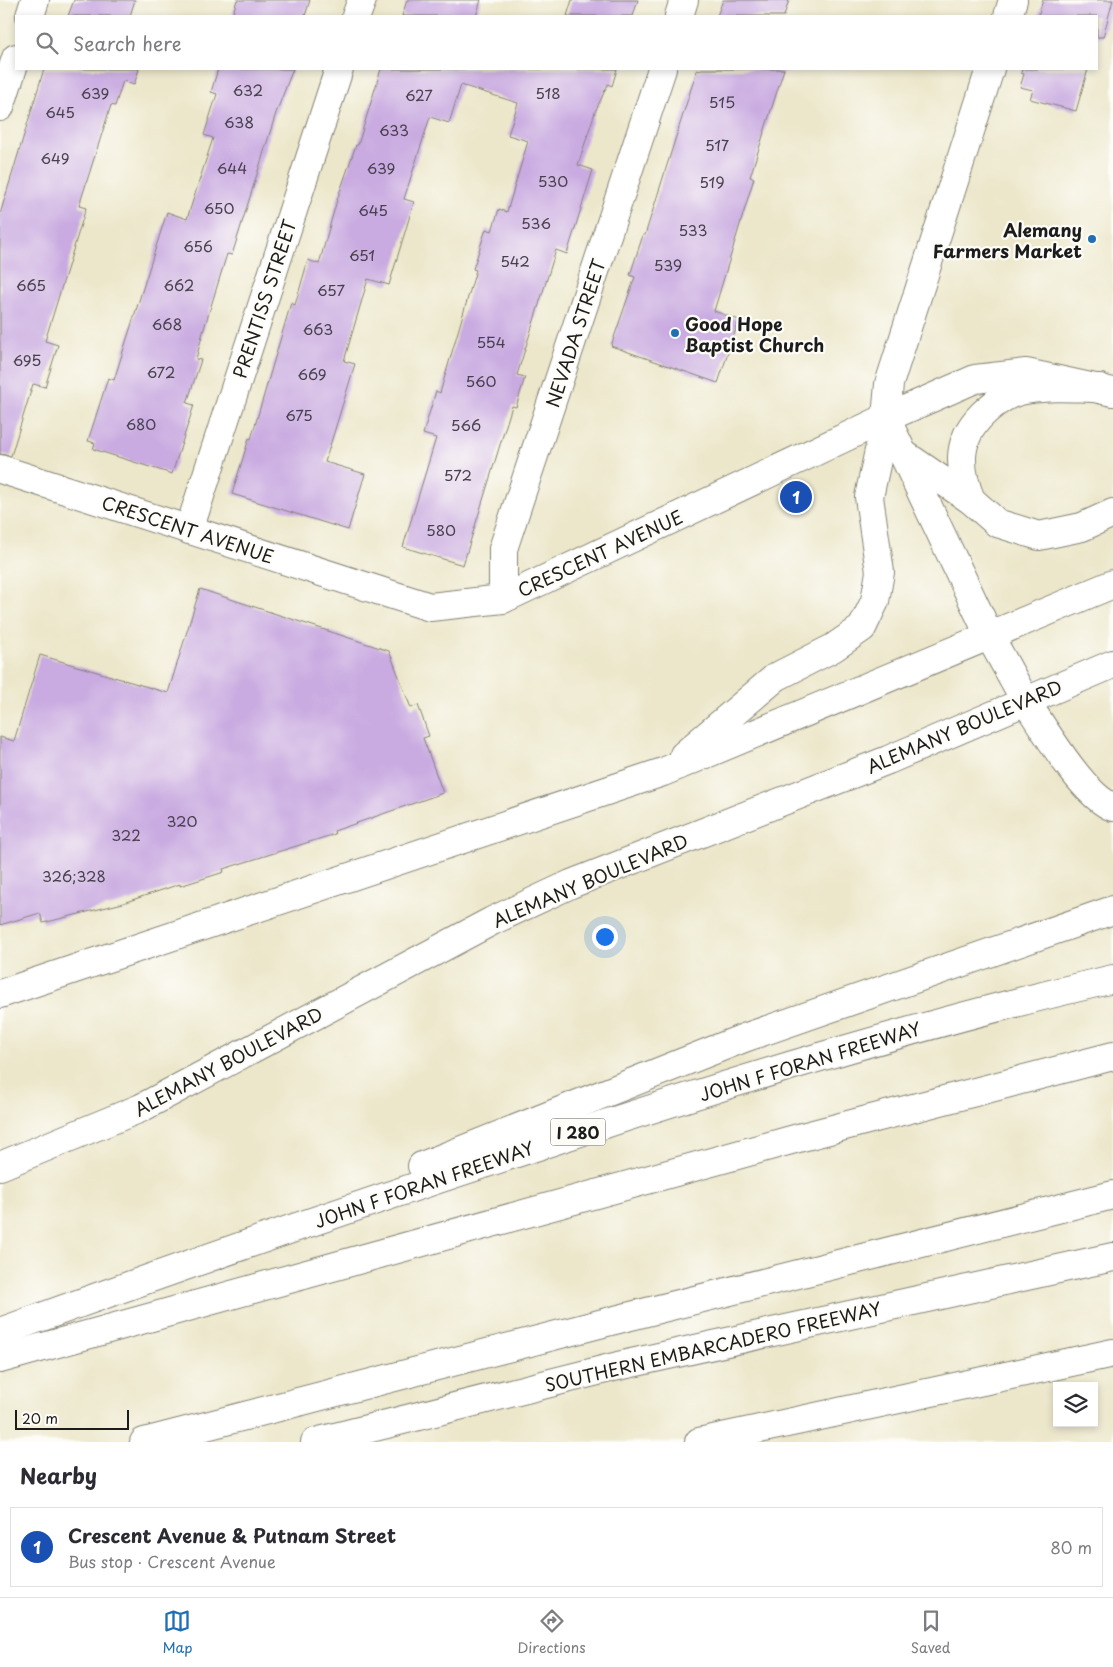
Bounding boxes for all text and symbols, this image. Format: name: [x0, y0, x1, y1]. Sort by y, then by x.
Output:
search box: [15, 15, 1098, 70]
icon: search: [33, 29, 61, 57]
text: Search here: [73, 29, 182, 57]
house number: 632: [233, 78, 263, 101]
house number: 639: [81, 81, 109, 104]
house number: 518: [535, 81, 561, 104]
house number: 627: [405, 83, 433, 106]
house number: 515: [709, 90, 735, 113]
house number: 645: [45, 100, 75, 123]
house number: 638: [224, 110, 254, 133]
house number: 633: [379, 118, 409, 141]
house number: 517: [705, 133, 729, 156]
house number: 649: [41, 146, 69, 169]
house number: 644: [217, 156, 247, 179]
house number: 639: [367, 156, 395, 179]
house number: 530: [538, 169, 568, 192]
house number: 519: [699, 170, 725, 193]
house number: 650: [204, 196, 234, 219]
house number: 645: [358, 198, 388, 221]
house number: 536: [521, 211, 551, 234]
street label: PRENTISS STREET: [226, 216, 302, 382]
place label: Alemany Farmers Market: [933, 216, 1082, 264]
house number: 533: [678, 218, 708, 241]
marker: Alemany Farmers Market: [1086, 233, 1098, 245]
house number: 656: [183, 234, 213, 257]
house number: 651: [349, 243, 375, 266]
house number: 542: [500, 249, 530, 272]
house number: 539: [654, 253, 682, 276]
street label: NEVADA STREET: [538, 255, 612, 411]
house number: 665: [16, 273, 46, 296]
house number: 662: [164, 273, 194, 296]
house number: 657: [317, 278, 346, 301]
place label: Good Hope Baptist Church: [685, 310, 824, 358]
house number: 668: [152, 312, 182, 335]
house number: 663: [303, 317, 333, 340]
marker: Good Hope Baptist Church: [669, 327, 681, 339]
house number: 554: [476, 330, 506, 353]
house number: 695: [13, 348, 41, 371]
house number: 672: [147, 360, 175, 383]
house number: 669: [297, 362, 327, 385]
house number: 560: [465, 369, 497, 392]
house number: 675: [285, 403, 313, 426]
house number: 680: [126, 412, 156, 435]
house number: 566: [451, 413, 481, 436]
house number: 572: [444, 463, 472, 486]
pin: 1: [780, 478, 812, 516]
street label: CRESCENT AVENUE: [98, 488, 278, 570]
street label: CRESCENT AVENUE: [513, 503, 687, 603]
house number: 580: [426, 518, 456, 541]
street label: ALEMANY BOULEVARD: [862, 672, 1066, 780]
house number: 320: [167, 809, 198, 832]
house number: 322: [111, 823, 141, 846]
street label: ALEMANY BOULEVARD: [488, 826, 692, 934]
house number: 326;328: [42, 864, 106, 887]
your location: [592, 924, 618, 950]
street label: ALEMANY BOULEVARD: [129, 1000, 327, 1122]
street label: JOHN F FORAN FREEWAY: [696, 1014, 925, 1108]
road number: I 280: [550, 1118, 606, 1146]
street label: JOHN F FORAN FREEWAY: [311, 1134, 538, 1234]
street label: SOUTHERN EMBARCADERO FREEWAY: [542, 1294, 884, 1398]
map controls: [1053, 1382, 1098, 1427]
button: layers: [1053, 1382, 1098, 1427]
scale bar: [15, 1407, 129, 1430]
text: 20 m: [22, 1408, 58, 1429]
text: Nearby: [20, 1459, 97, 1491]
text: Crescent Avenue & Putnam Street: [68, 1521, 396, 1549]
text: 1: [33, 1535, 41, 1559]
text: 80 m: [1050, 1535, 1092, 1559]
text: Bus stop · Crescent Avenue: [68, 1549, 276, 1573]
tab: Map: [163, 1607, 192, 1658]
tab: Directions: [518, 1607, 586, 1658]
tab: Saved: [911, 1607, 950, 1658]

